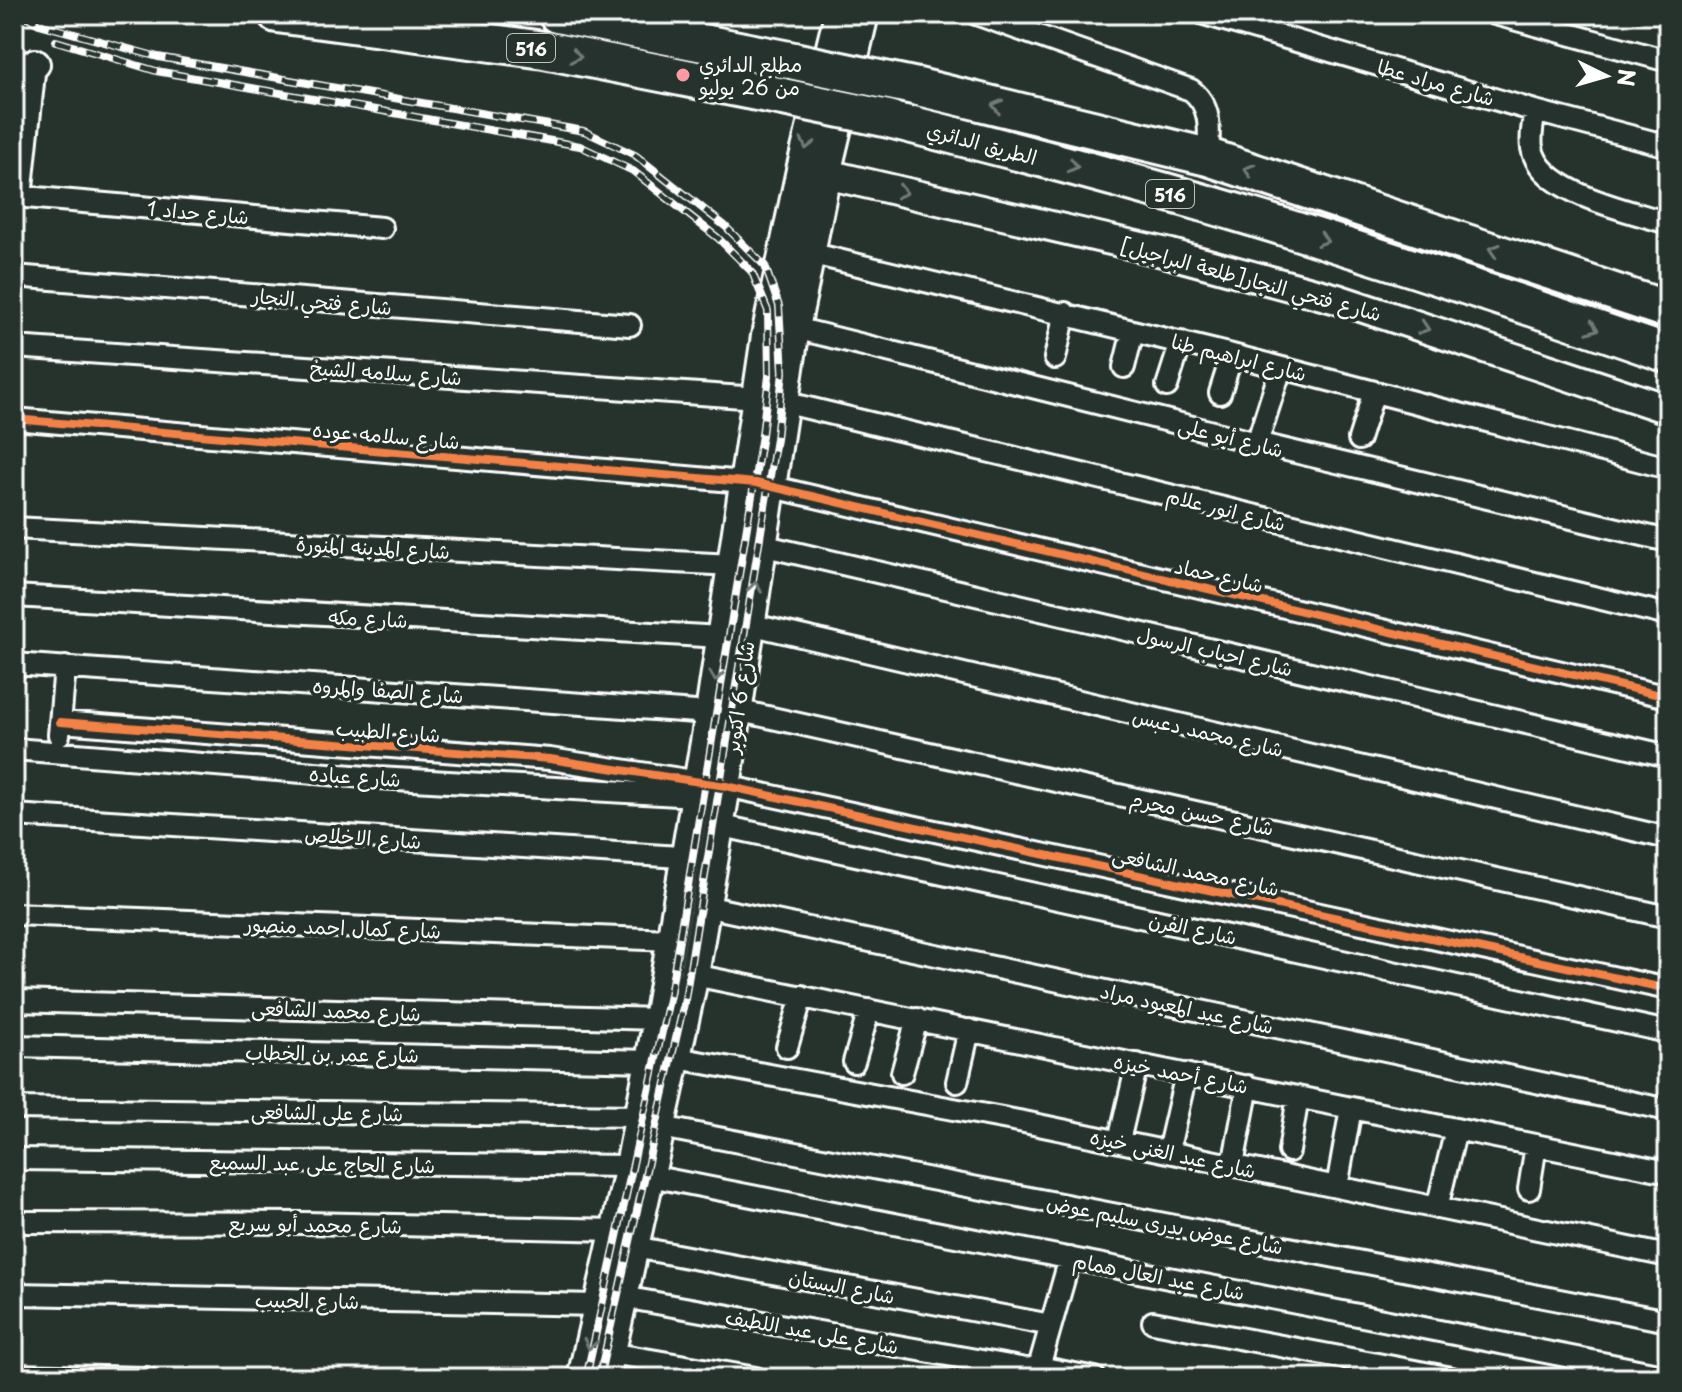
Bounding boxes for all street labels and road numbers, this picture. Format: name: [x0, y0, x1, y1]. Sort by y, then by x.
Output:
road number: 516: [507, 34, 555, 62]
street label: شارع مراد عطا: [1374, 51, 1498, 113]
street label: الطريق الدائري: [923, 114, 1040, 173]
road number: 516: [1146, 180, 1194, 208]
street label: شارع حداد 1: [146, 193, 250, 231]
street label: شارع فتحي النجار[طلعة البراجيل]: [1116, 230, 1385, 332]
street label: شارع فتحي النجار: [248, 280, 393, 326]
street label: شارع ابراهيم طنا: [1168, 326, 1310, 389]
street label: شارع سلامه الشيخ: [309, 352, 463, 392]
street label: شارع أبو على: [1175, 409, 1287, 465]
street label: شارع سلامه عوده: [311, 414, 461, 456]
street label: شارع انور علام: [1163, 480, 1289, 539]
street label: شارع المدينه المنورة: [295, 528, 451, 566]
street label: شارع حماد: [1172, 550, 1266, 600]
street label: شارع مكه: [328, 601, 408, 635]
street label: شارع احباب الرسول: [1134, 619, 1296, 683]
street label: شارع 6 اكتوبر: [716, 639, 762, 757]
street label: شارع الصفا والمروه: [311, 670, 465, 710]
street label: شارع محمد دعبس: [1130, 700, 1286, 764]
street label: شارع الطبيب: [335, 712, 441, 750]
street label: شارع عباده: [308, 758, 402, 794]
street label: شارع حسن محرم: [1127, 783, 1277, 845]
street label: شارع الاخلاص: [304, 818, 422, 856]
street label: شارع محمد الشافعى: [1110, 839, 1282, 903]
street label: شارع الفرن: [1146, 904, 1240, 952]
street label: شارع كمال احمد منصور: [242, 909, 442, 945]
street label: شارع عبد المعبود مراد: [1098, 975, 1276, 1041]
street label: شارع محمد الشافعى: [251, 992, 421, 1028]
street label: شارع عمر بن الخطاب: [245, 1036, 419, 1070]
street label: شارع أحمد خيزه: [1111, 1045, 1251, 1101]
street label: شارع على الشافعى: [251, 1096, 403, 1128]
street label: شارع عبد الغنى خيزه: [1087, 1121, 1259, 1185]
street label: شارع الحاج على عبد السميع: [209, 1146, 435, 1181]
street label: شارع عوض بدرى سليم عوض: [1044, 1186, 1286, 1263]
street label: شارع محمد أبو سريع: [228, 1207, 402, 1242]
street label: شارع عبد العال همام: [1070, 1245, 1247, 1308]
street label: شارع البستان: [786, 1261, 898, 1311]
street label: شارع الحبيب: [255, 1284, 359, 1316]
street label: شارع على عبد اللطيف: [723, 1301, 901, 1361]

